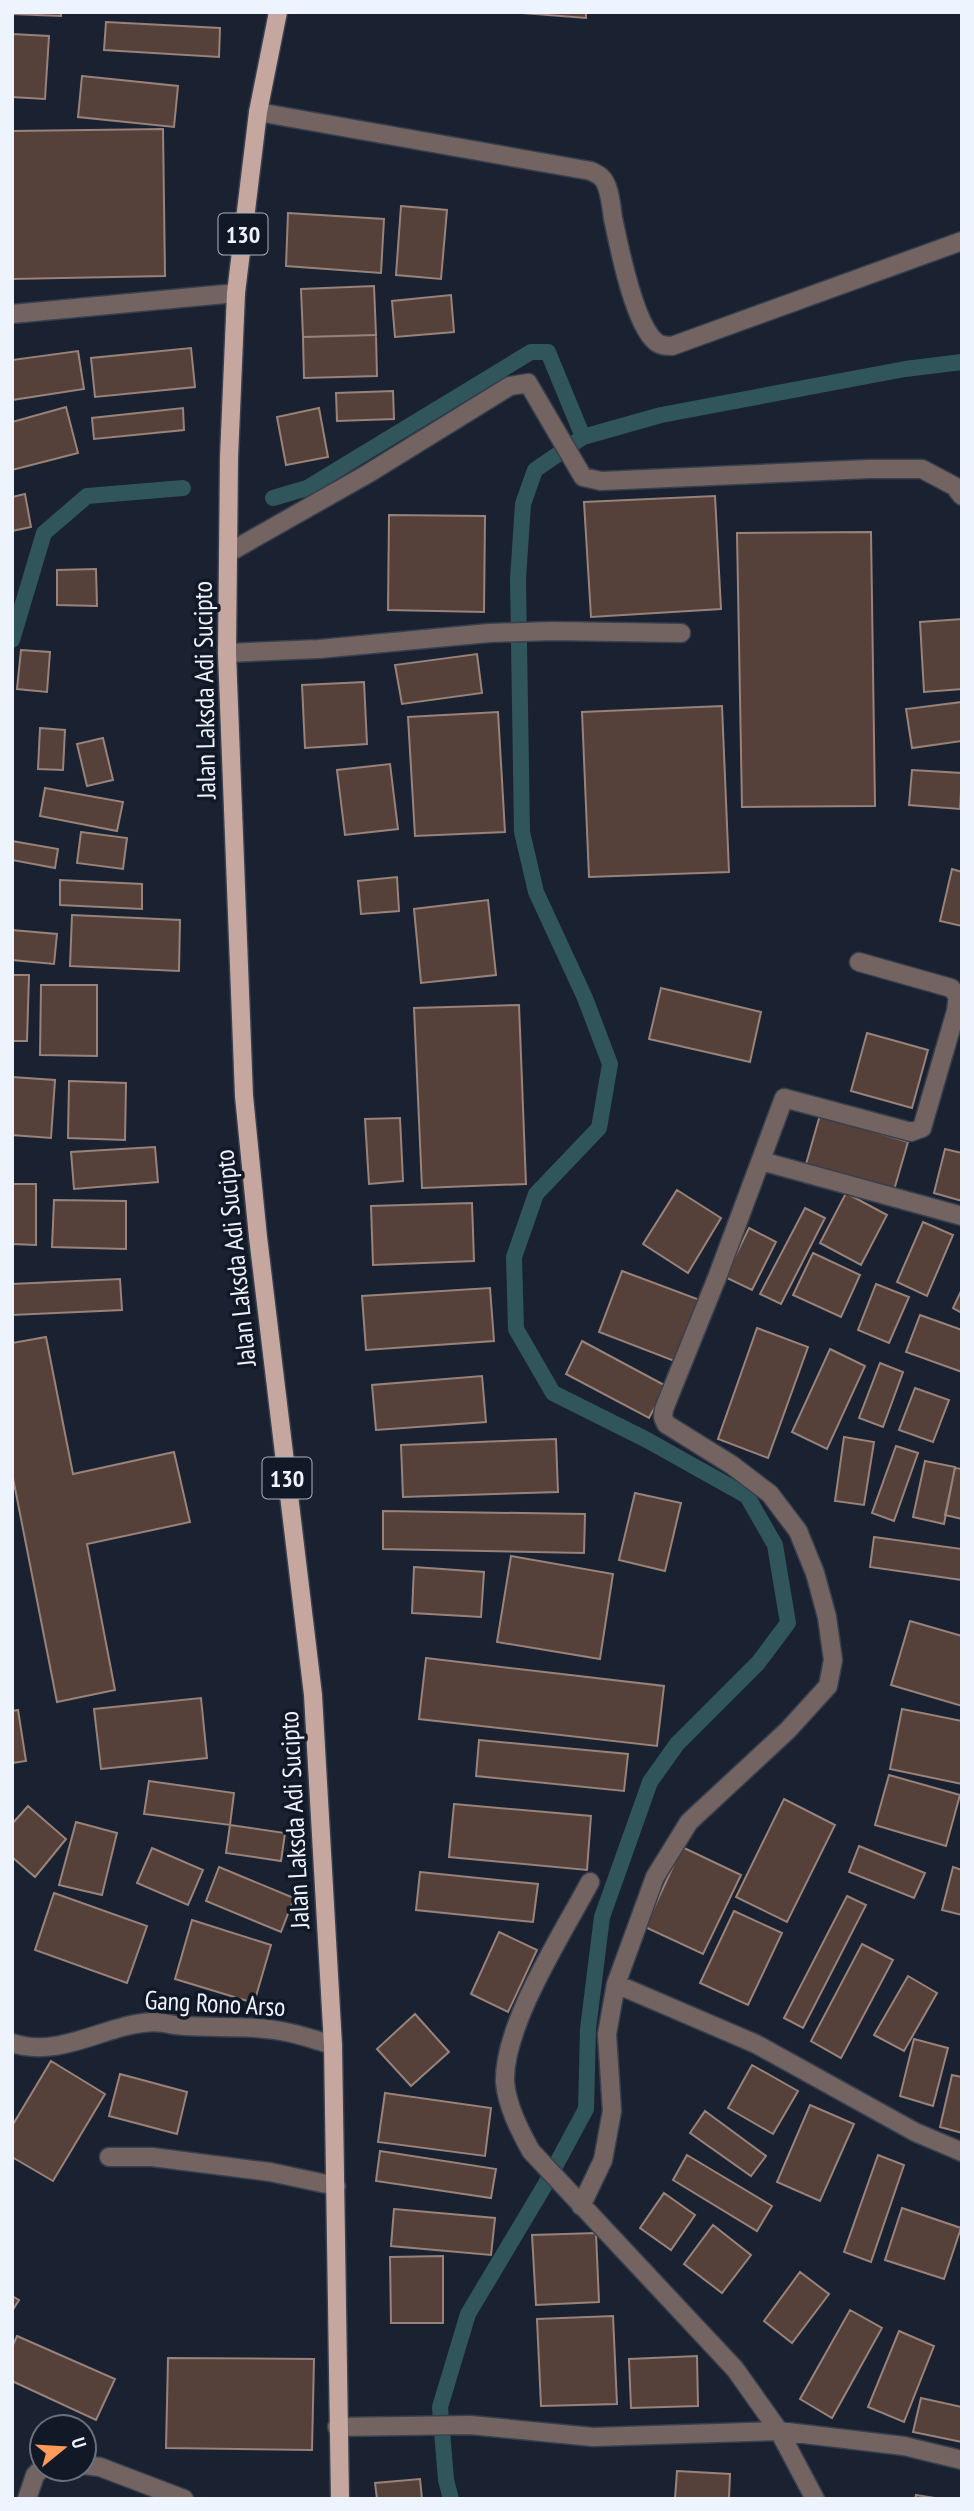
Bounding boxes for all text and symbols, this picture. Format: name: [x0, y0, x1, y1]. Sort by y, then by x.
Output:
road number: 130: [218, 214, 268, 255]
street label: Jalan Laksda Adi Sucipto: [186, 581, 222, 800]
street label: Jalan Laksda Adi Sucipto: [207, 1148, 263, 1369]
road number: 130: [262, 1458, 312, 1498]
street label: Jalan Laksda Adi Sucipto: [272, 1710, 316, 1931]
street label: Gang Rono Arso: [144, 1983, 286, 2023]
north arrow: [28, 2413, 98, 2483]
text: U: [66, 2434, 92, 2451]

